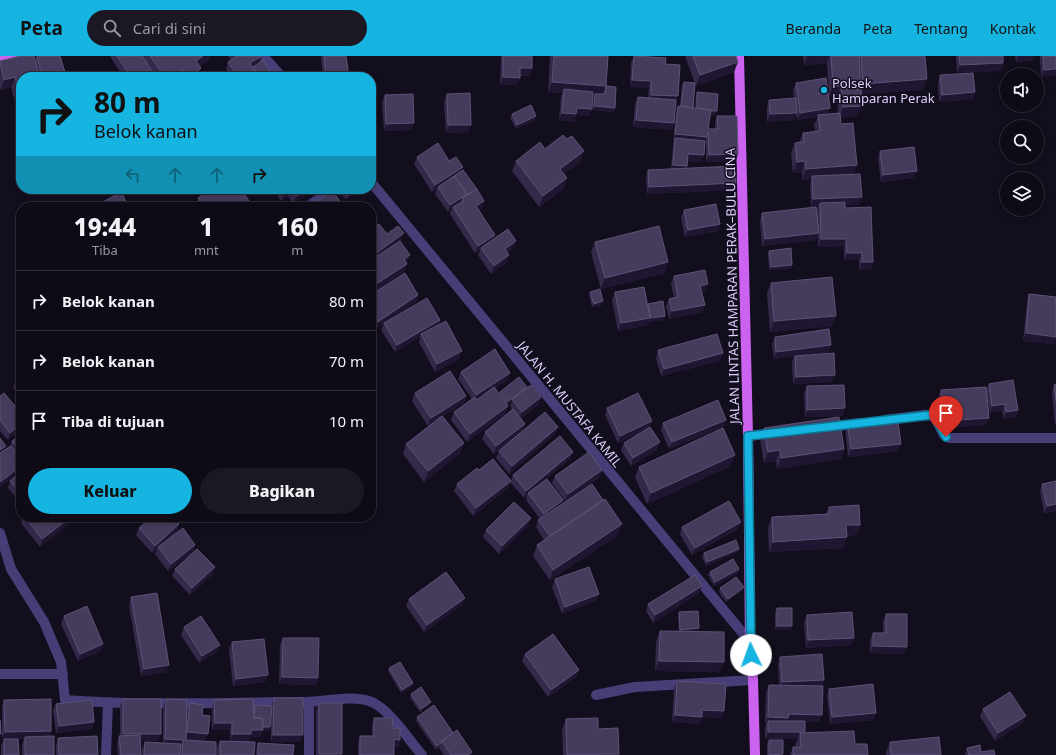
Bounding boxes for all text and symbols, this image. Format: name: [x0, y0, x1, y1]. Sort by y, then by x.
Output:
search box: [87, 10, 367, 46]
text: Peta: [20, 15, 63, 41]
icon: search: [101, 17, 123, 39]
text: Cari di sini: [133, 18, 206, 38]
text: Beranda: [786, 19, 841, 38]
text: Peta: [863, 19, 892, 38]
text: Tentang: [914, 19, 968, 38]
text: Kontak: [990, 19, 1036, 38]
map controls: [1000, 68, 1044, 216]
button: sound: [1000, 68, 1044, 112]
place label: Polsek Hamparan Perak: [832, 74, 935, 107]
text: 80 m: [94, 83, 161, 121]
marker: Polsek Hamparan Perak: [819, 85, 829, 95]
icon: right: [28, 88, 80, 140]
text: Belok kanan: [94, 119, 198, 143]
button: search: [1000, 120, 1044, 164]
street label: JALAN LINTAS HAMPARAN PERAK–BULU CINA: [721, 147, 743, 426]
icon: left: [122, 164, 144, 186]
icon: ahead: [164, 164, 186, 186]
icon: ahead: [206, 164, 228, 186]
icon: right: [248, 164, 270, 186]
button: layers: [1000, 172, 1044, 216]
text: 19:44: [74, 210, 136, 243]
text: 1: [199, 210, 213, 243]
text: 160: [277, 210, 318, 243]
text: Tiba: [92, 241, 118, 259]
text: mnt: [194, 241, 219, 259]
text: m: [291, 241, 303, 259]
icon: right: [28, 290, 50, 312]
text: Belok kanan: [62, 291, 155, 311]
text: 80 m: [329, 291, 364, 311]
street label: JALAN H. MUSTAFA KAMIL: [512, 336, 627, 471]
icon: right: [28, 350, 50, 372]
text: Belok kanan: [62, 351, 155, 371]
text: 70 m: [329, 351, 364, 371]
pin: [929, 396, 963, 437]
icon: arrive: [935, 402, 957, 424]
icon: arrive: [28, 410, 50, 432]
text: Tiba di tujuan: [62, 411, 165, 431]
text: 10 m: [329, 411, 364, 431]
button: Keluar: [28, 468, 192, 514]
button: Bagikan: [200, 468, 364, 514]
position arrow: [730, 634, 772, 676]

